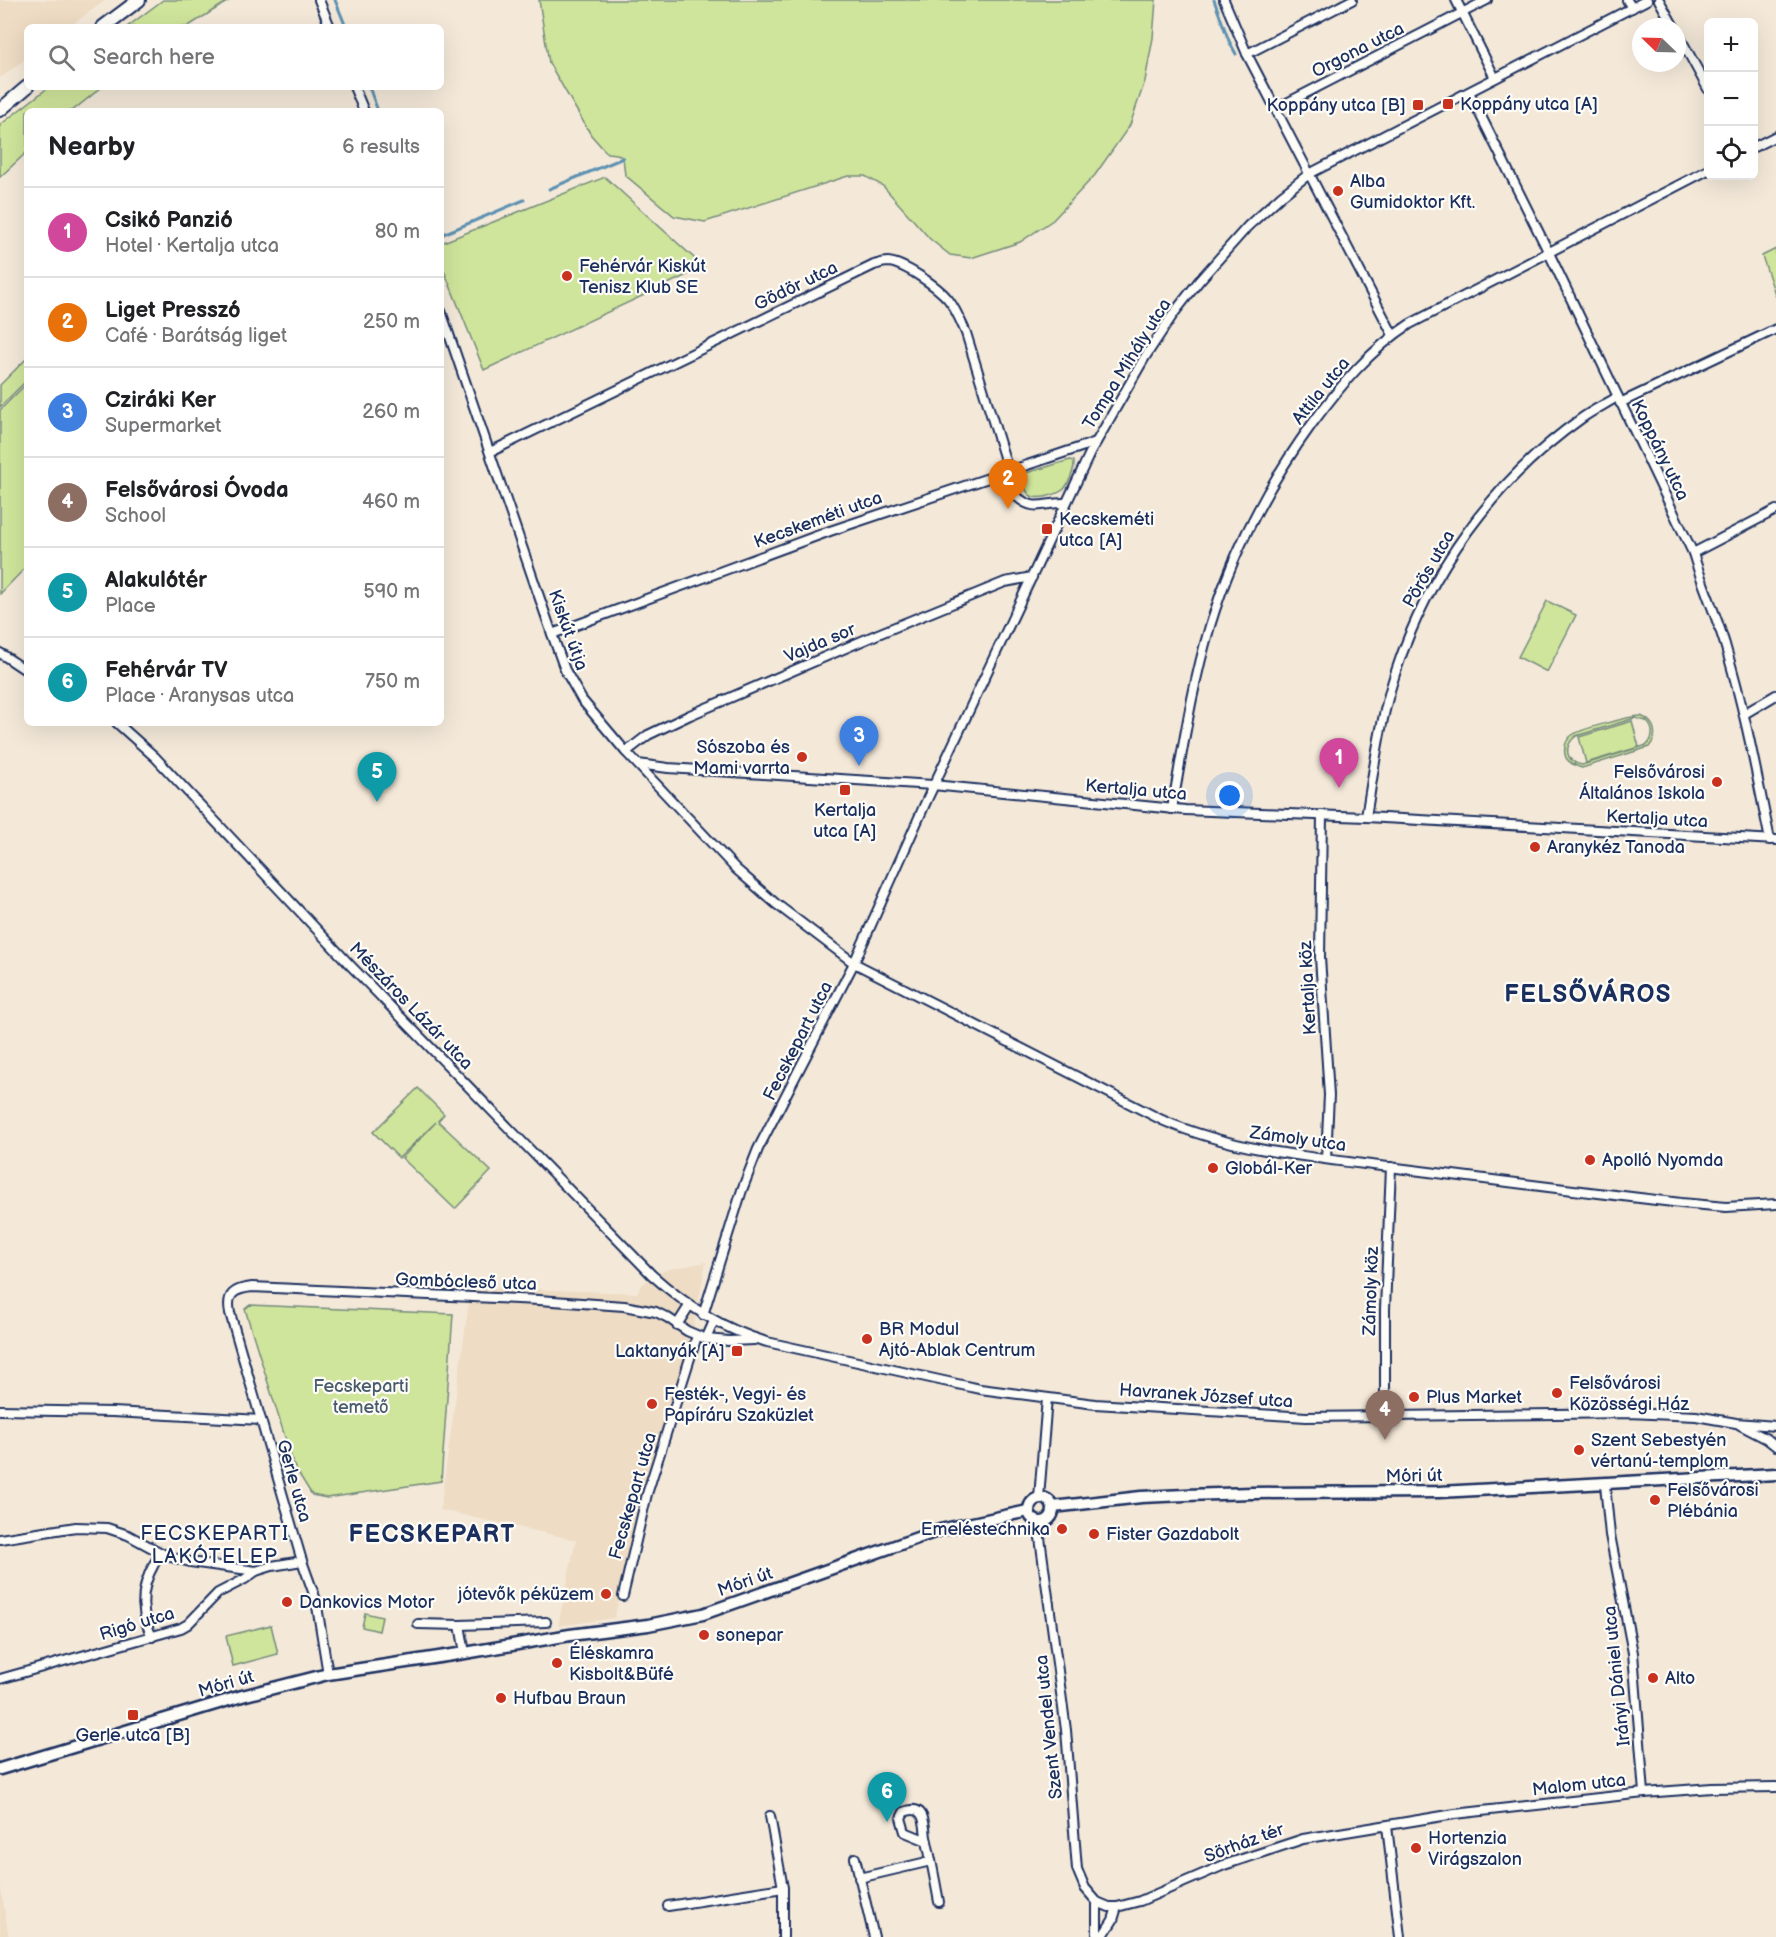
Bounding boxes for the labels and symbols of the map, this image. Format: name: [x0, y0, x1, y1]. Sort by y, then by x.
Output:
street label: Orgona utca: [1308, 18, 1408, 82]
north arrow: [1632, 18, 1686, 72]
place label: Koppány utca [A]: [1460, 94, 1598, 115]
place label: Koppány utca [B]: [1266, 95, 1406, 116]
marker: Koppány utca [A]: [1441, 97, 1455, 111]
marker: Koppány utca [B]: [1411, 98, 1425, 112]
place label: Alba Gumidoktor Kft.: [1350, 171, 1475, 213]
marker: Alba Gumidoktor Kft.: [1331, 184, 1345, 198]
place label: Fehérvár Kiskút Tenisz Klub SE: [579, 256, 706, 298]
street label: Gödör utca: [751, 257, 841, 315]
marker: Fehérvár Kiskút Tenisz Klub SE: [560, 269, 574, 283]
street label: Tompa Mihály utca: [1078, 295, 1176, 433]
street label: Attila utca: [1288, 353, 1354, 429]
street label: Koppány utca: [1627, 396, 1693, 504]
pin: 2: [988, 460, 1028, 509]
street label: Kecskeméti utca: [751, 487, 885, 553]
place label: Kecskeméti utca [A]: [1059, 509, 1154, 551]
marker: Kecskeméti utca [A]: [1040, 522, 1054, 536]
street label: Pörös utca: [1399, 527, 1459, 611]
street label: Kiskút útja: [544, 587, 592, 673]
street label: Vajda sor: [781, 618, 859, 667]
pin: 3: [840, 716, 878, 766]
place label: Sószoba és Mami varrta: [693, 737, 790, 779]
pin: 1: [1320, 738, 1358, 788]
marker: Sószoba és Mami varrta: [795, 750, 809, 764]
pin: 5: [358, 752, 397, 802]
place label: Felsővárosi Általános Iskola: [1579, 762, 1705, 804]
street label: Kertalja utca: [1084, 775, 1188, 805]
marker: Felsővárosi Általános Iskola: [1710, 775, 1724, 789]
your location: [1215, 781, 1244, 810]
marker: Kertalja utca [A]: [838, 783, 852, 797]
place label: Kertalja utca [A]: [813, 800, 877, 842]
street label: Kertalja utca: [1605, 806, 1709, 832]
place label: Aranykéz Tanoda: [1547, 837, 1685, 858]
marker: Aranykéz Tanoda: [1528, 840, 1542, 854]
street label: Mészáros Lázár utca: [345, 938, 477, 1074]
street label: Kertalja köz: [1295, 940, 1321, 1036]
district label: FELSŐVÁROS: [1504, 977, 1672, 1009]
street label: Fecskepart utca: [759, 978, 837, 1104]
street label: Zámoly utca: [1248, 1122, 1347, 1156]
place label: Apolló Nyomda: [1602, 1150, 1723, 1171]
marker: Apolló Nyomda: [1583, 1153, 1597, 1167]
place label: Globál-Ker: [1225, 1158, 1313, 1179]
marker: Globál-Ker: [1206, 1161, 1220, 1175]
street label: Zámoly köz: [1359, 1246, 1383, 1337]
street label: Gombócleső utca: [395, 1269, 537, 1295]
place label: BR Modul Ajtó-Ablak Centrum: [879, 1319, 1035, 1361]
marker: BR Modul Ajtó-Ablak Centrum: [860, 1332, 874, 1346]
place label: Laktanyák [A]: [615, 1341, 725, 1362]
marker: Laktanyák [A]: [730, 1344, 744, 1358]
place label: Felsővárosi Közösségi Ház: [1569, 1373, 1689, 1415]
park label: Fecskeparti temető: [313, 1376, 409, 1418]
street label: Havranek József utca: [1118, 1379, 1294, 1413]
place label: Festék-, Vegyi- és Papíráru Szaküzlet: [664, 1384, 814, 1426]
marker: Felsővárosi Közösségi Ház: [1550, 1386, 1564, 1400]
place label: Plus Market: [1426, 1387, 1523, 1408]
pin: 4: [1366, 1390, 1404, 1440]
marker: Plus Market: [1407, 1390, 1421, 1404]
marker: Festék-, Vegyi- és Papíráru Szaküzlet: [645, 1397, 659, 1411]
street label: Fecskepart utca: [605, 1430, 661, 1562]
place label: Szent Sebestyén vértanú-templom: [1590, 1430, 1729, 1472]
street label: Gerle utca: [272, 1437, 316, 1525]
marker: Szent Sebestyén vértanú-templom: [1572, 1443, 1586, 1457]
street label: Móri út: [1385, 1465, 1443, 1487]
place label: Felsővárosi Plébánia: [1667, 1480, 1759, 1522]
marker: Felsővárosi Plébánia: [1648, 1493, 1662, 1507]
place label: Emeléstechnika: [921, 1519, 1050, 1540]
district label: FECSKEPART: [348, 1520, 516, 1549]
district label: FECSKEPARTI LAKÓTELEP: [140, 1522, 290, 1569]
marker: Emeléstechnika: [1055, 1522, 1069, 1536]
place label: Fister Gazdabolt: [1106, 1524, 1240, 1545]
marker: Fister Gazdabolt: [1087, 1527, 1101, 1541]
street label: Móri út: [715, 1563, 776, 1601]
place label: jótevők péküzem: [457, 1584, 594, 1605]
marker: jótevők péküzem: [599, 1587, 613, 1601]
place label: Dankovics Motor: [299, 1592, 435, 1613]
marker: Dankovics Motor: [280, 1595, 294, 1609]
street label: Rigó utca: [97, 1603, 177, 1645]
street label: Irányi Dániel utca: [1599, 1605, 1635, 1747]
place label: sonepar: [716, 1625, 784, 1646]
marker: sonepar: [697, 1628, 711, 1642]
place label: Éléskamra Kisbolt&Büfé: [569, 1641, 674, 1685]
street label: Szent Vendel utca: [1031, 1654, 1067, 1800]
marker: Éléskamra Kisbolt&Büfé: [550, 1656, 564, 1670]
street label: Móri út: [196, 1666, 257, 1702]
place label: Alto: [1665, 1668, 1695, 1689]
marker: Alto: [1646, 1671, 1660, 1685]
place label: Hufbau Braun: [513, 1688, 626, 1709]
marker: Hufbau Braun: [494, 1691, 508, 1705]
marker: Gerle utca [B]: [126, 1708, 140, 1722]
place label: Gerle utca [B]: [76, 1725, 190, 1746]
street label: Malom utca: [1531, 1770, 1627, 1800]
pin: 6: [868, 1772, 906, 1822]
street label: Sörház tér: [1201, 1819, 1287, 1867]
place label: Hortenzia Virágszalon: [1428, 1828, 1522, 1870]
marker: Hortenzia Virágszalon: [1409, 1841, 1423, 1855]

